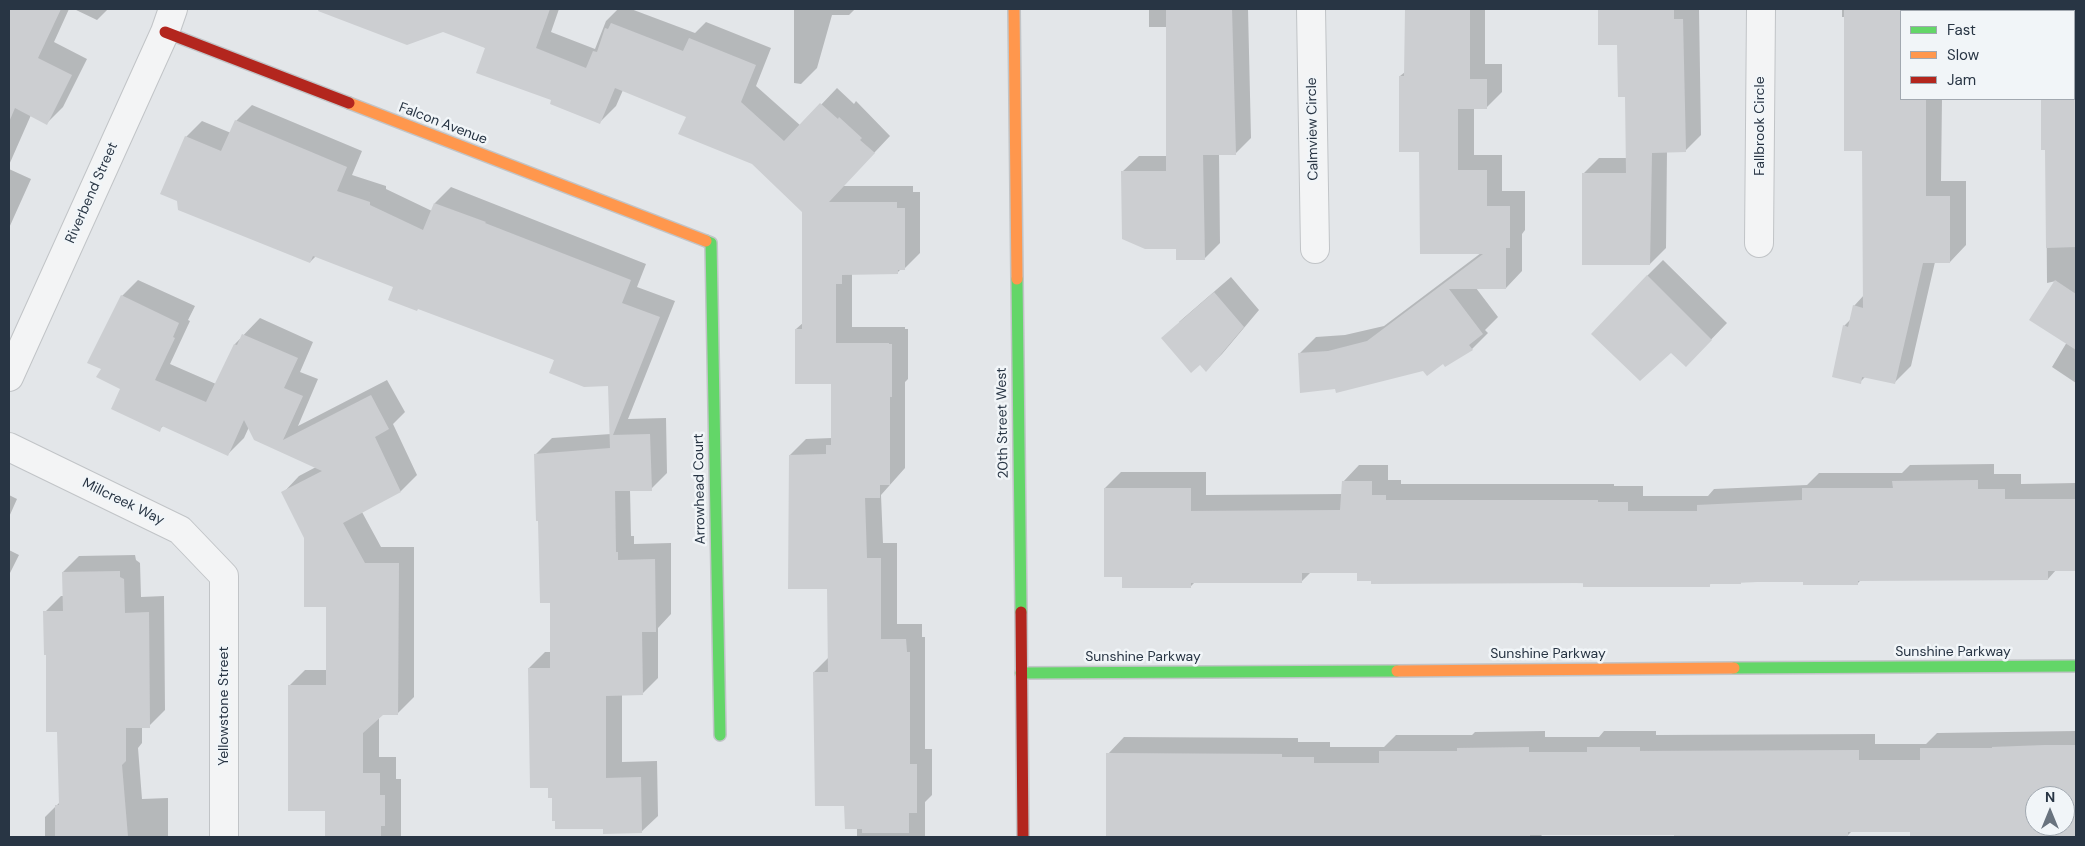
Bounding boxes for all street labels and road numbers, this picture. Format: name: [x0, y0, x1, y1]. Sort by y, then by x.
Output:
street label: Fallbrook Circle: [1752, 76, 1768, 176]
street label: Calmview Circle: [1304, 77, 1322, 181]
street label: Falcon Avenue: [396, 99, 490, 149]
street label: Riverbend Street: [62, 140, 122, 246]
street label: 20th Street West: [994, 367, 1012, 479]
street label: Arrowhead Court: [691, 433, 709, 545]
street label: Millcreek Way: [79, 475, 167, 529]
street label: Sunshine Parkway: [1895, 644, 2011, 660]
street label: Yellowstone Street: [216, 646, 232, 766]
street label: Sunshine Parkway: [1490, 646, 1606, 662]
street label: Sunshine Parkway: [1085, 649, 1201, 665]

